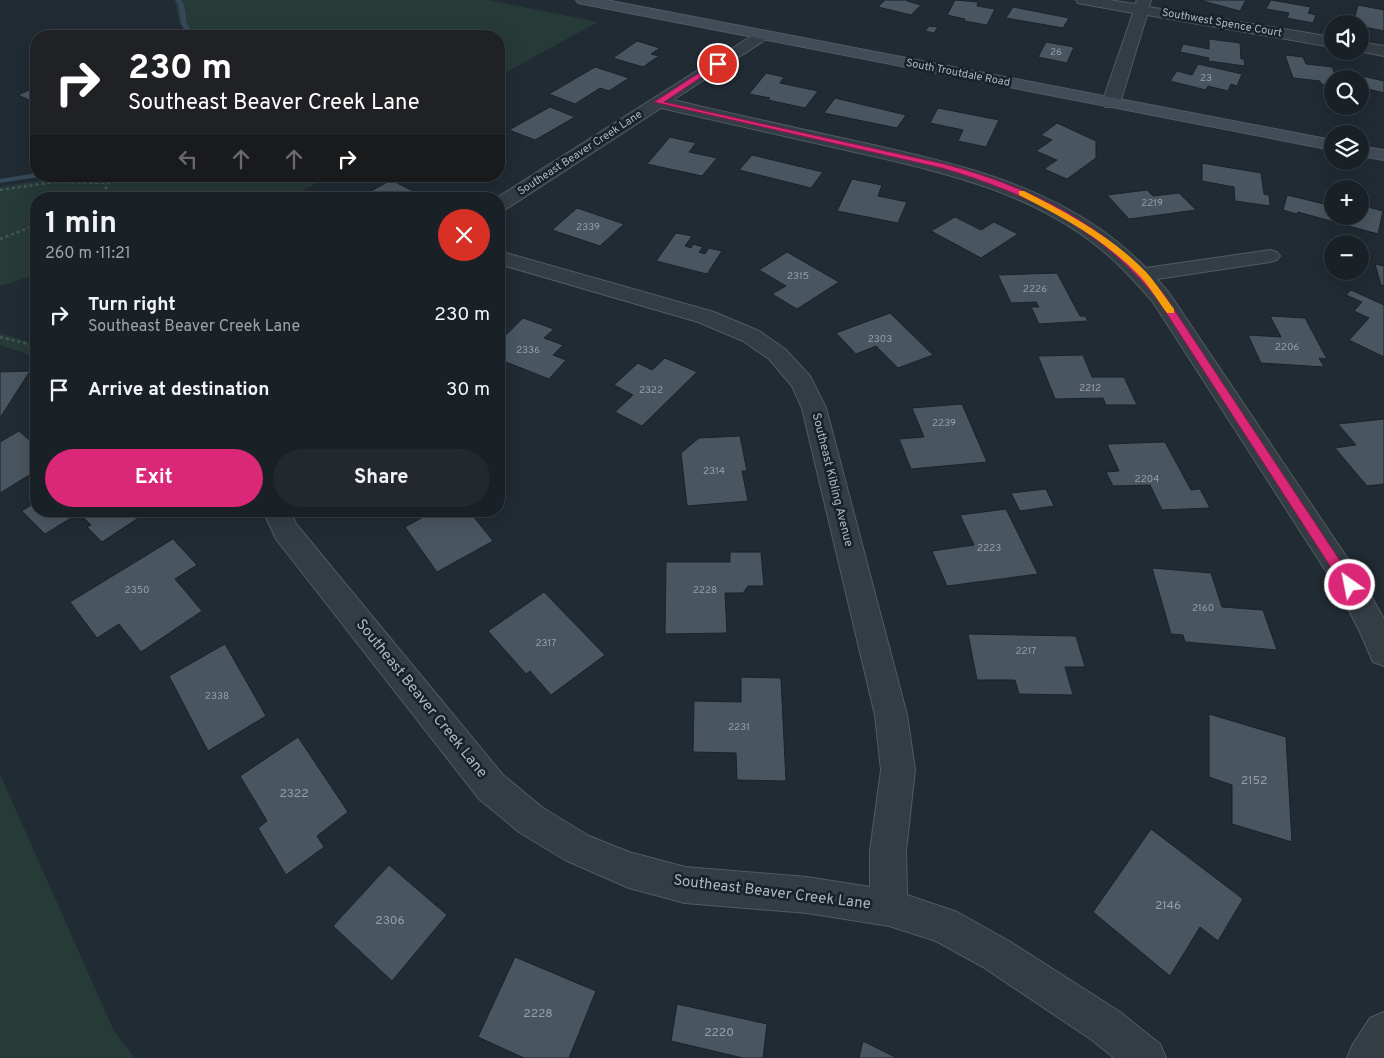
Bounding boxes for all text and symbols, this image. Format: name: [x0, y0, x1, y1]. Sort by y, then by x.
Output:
street label: Southwest Spence Court: [1161, 6, 1283, 40]
map controls: [1324, 15, 1369, 280]
button: sound: [1324, 15, 1369, 60]
pin: [697, 43, 739, 85]
house number: 26: [1050, 46, 1062, 59]
text: 230 m: [128, 47, 232, 91]
icon: right: [45, 50, 110, 115]
icon: arrive: [704, 50, 732, 78]
street label: South Troutdale Road: [905, 56, 1011, 90]
button: search: [1324, 70, 1369, 115]
house number: 23: [1200, 72, 1212, 85]
text: Southeast Beaver Creek Lane: [128, 90, 420, 117]
street label: Southeast Beaver Creek Lane: [515, 107, 645, 199]
button: layers: [1324, 125, 1369, 170]
icon: left: [174, 145, 202, 173]
icon: ahead: [227, 145, 255, 173]
icon: ahead: [280, 145, 308, 173]
icon: right: [333, 145, 361, 173]
button: +: [1324, 180, 1369, 225]
house number: 2219: [1141, 197, 1163, 210]
text: 1 min: [45, 206, 117, 243]
button: close: [438, 209, 490, 261]
house number: 2339: [576, 221, 600, 234]
button: −: [1324, 235, 1369, 280]
text: 260 m · 11:21: [45, 244, 131, 264]
house number: 2315: [787, 270, 809, 283]
house number: 2226: [1023, 283, 1047, 296]
text: Turn right: [88, 293, 176, 317]
icon: right: [45, 301, 73, 329]
text: 230 m: [434, 303, 490, 327]
text: Southeast Beaver Creek Lane: [88, 317, 300, 337]
house number: 2303: [868, 333, 892, 346]
house number: 2206: [1275, 341, 1299, 354]
house number: 2336: [516, 344, 540, 357]
icon: arrive: [45, 376, 73, 404]
text: Arrive at destination: [88, 378, 269, 402]
text: 30 m: [446, 378, 490, 402]
house number: 2212: [1079, 382, 1101, 395]
house number: 2322: [639, 384, 663, 397]
street label: Southeast Kibling Avenue: [808, 411, 856, 549]
house number: 2239: [932, 417, 956, 430]
button: Exit: [45, 449, 263, 507]
button: Share: [273, 449, 490, 507]
house number: 2314: [703, 465, 725, 478]
house number: 2204: [1135, 473, 1159, 486]
house number: 2223: [977, 542, 1001, 555]
position arrow: [1323, 558, 1375, 610]
house number: 2350: [125, 584, 149, 597]
house number: 2228: [693, 584, 717, 597]
house number: 2160: [1192, 602, 1214, 615]
street label: Southeast Beaver Creek Lane: [351, 616, 491, 782]
house number: 2317: [535, 637, 557, 650]
house number: 2217: [1015, 645, 1037, 658]
house number: 2338: [205, 690, 229, 703]
house number: 2231: [728, 721, 750, 734]
house number: 2152: [1241, 773, 1267, 789]
house number: 2322: [279, 786, 309, 802]
street label: Southeast Beaver Creek Lane: [672, 871, 872, 915]
house number: 2146: [1155, 898, 1181, 914]
house number: 2306: [375, 913, 405, 929]
house number: 2228: [523, 1006, 553, 1022]
house number: 2220: [704, 1025, 734, 1041]

